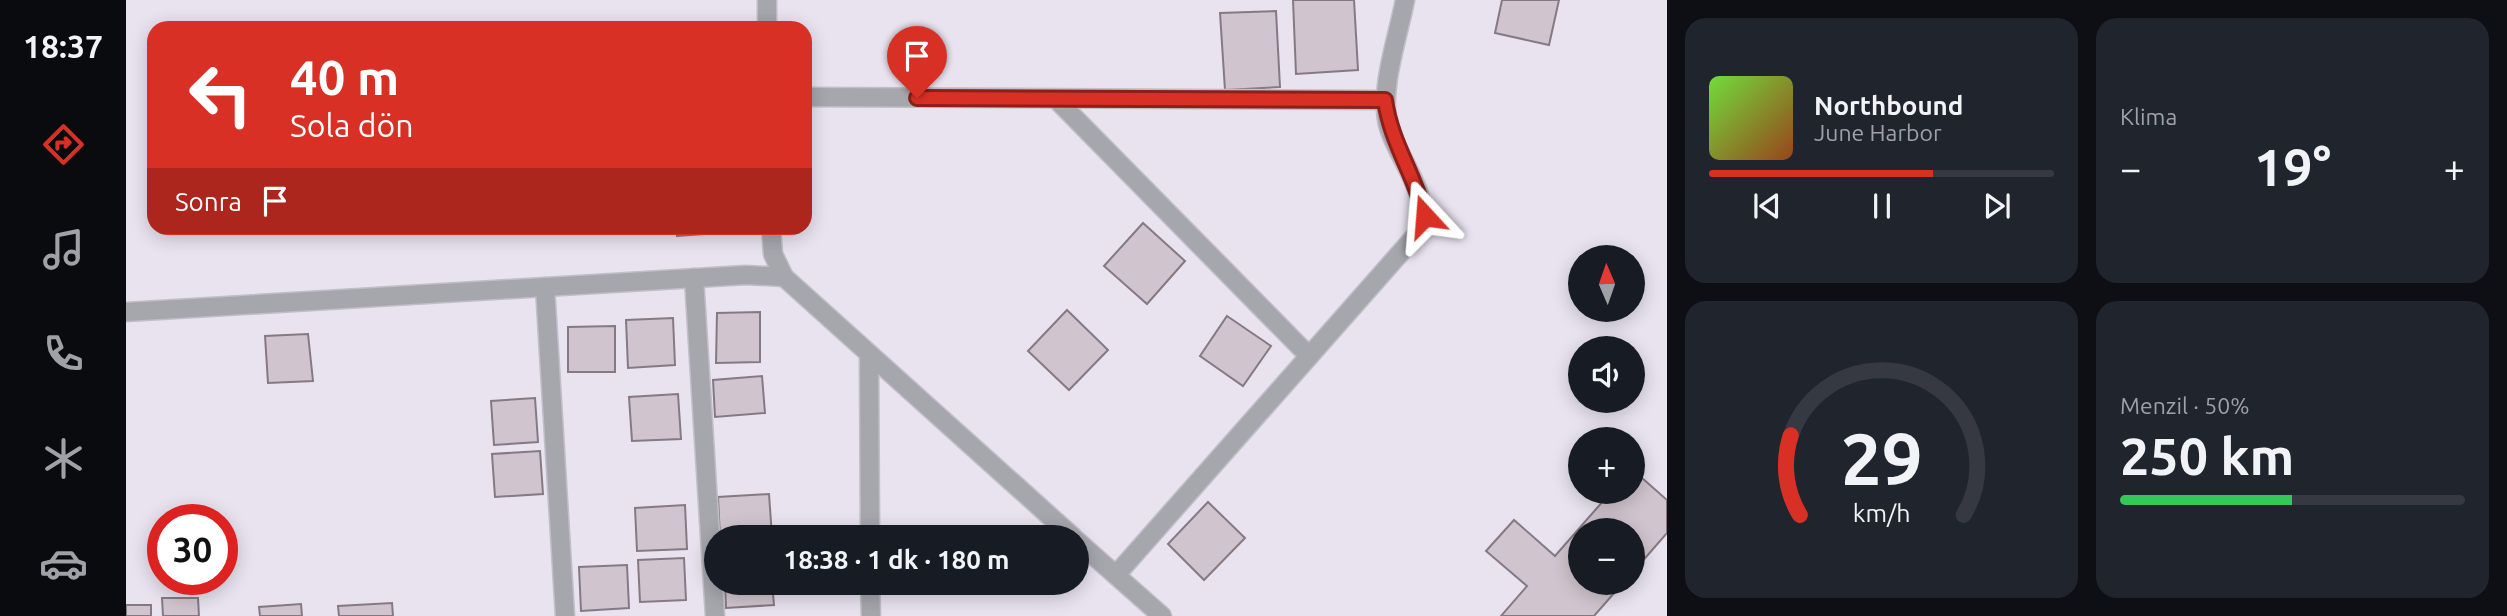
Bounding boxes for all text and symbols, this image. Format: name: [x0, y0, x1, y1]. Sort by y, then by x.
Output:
pin: [887, 26, 947, 98]
text: 18:37: [23, 28, 103, 64]
icon: arrive: [898, 37, 936, 75]
icon: left: [175, 49, 266, 140]
text: 40 m: [290, 49, 399, 104]
text: Northbound: [1814, 91, 1963, 120]
text: Klima: [2120, 104, 2177, 129]
text: Sola dön: [290, 107, 413, 143]
icon: directions: [39, 120, 88, 169]
text: June Harbor: [1814, 120, 1942, 145]
text: 19°: [2254, 138, 2331, 196]
text: −: [2120, 147, 2141, 189]
text: +: [2444, 147, 2465, 189]
position arrow: [1388, 179, 1462, 253]
icon: arrive: [256, 182, 294, 220]
text: Sonra: [175, 187, 242, 216]
icon: previous: [1748, 187, 1786, 225]
icon: pause: [1863, 187, 1901, 225]
icon: next: [1978, 187, 2016, 225]
icon: music: [39, 225, 88, 274]
north arrow: [1568, 245, 1645, 322]
map controls: [1568, 245, 1645, 595]
icon: phone: [39, 329, 88, 378]
button: sound: [1568, 336, 1645, 413]
text: Menzil · 50%: [2120, 393, 2250, 418]
text: 29: [1840, 418, 1923, 500]
button: +: [1568, 427, 1645, 504]
text: 250 km: [2120, 427, 2294, 485]
icon: climate: [39, 434, 88, 483]
text: km/h: [1853, 499, 1910, 527]
speed limit sign: 30: [147, 504, 238, 595]
button: −: [1568, 518, 1645, 595]
icon: car: [39, 539, 88, 588]
text: 18:38 · 1 dk · 180 m: [783, 545, 1010, 574]

